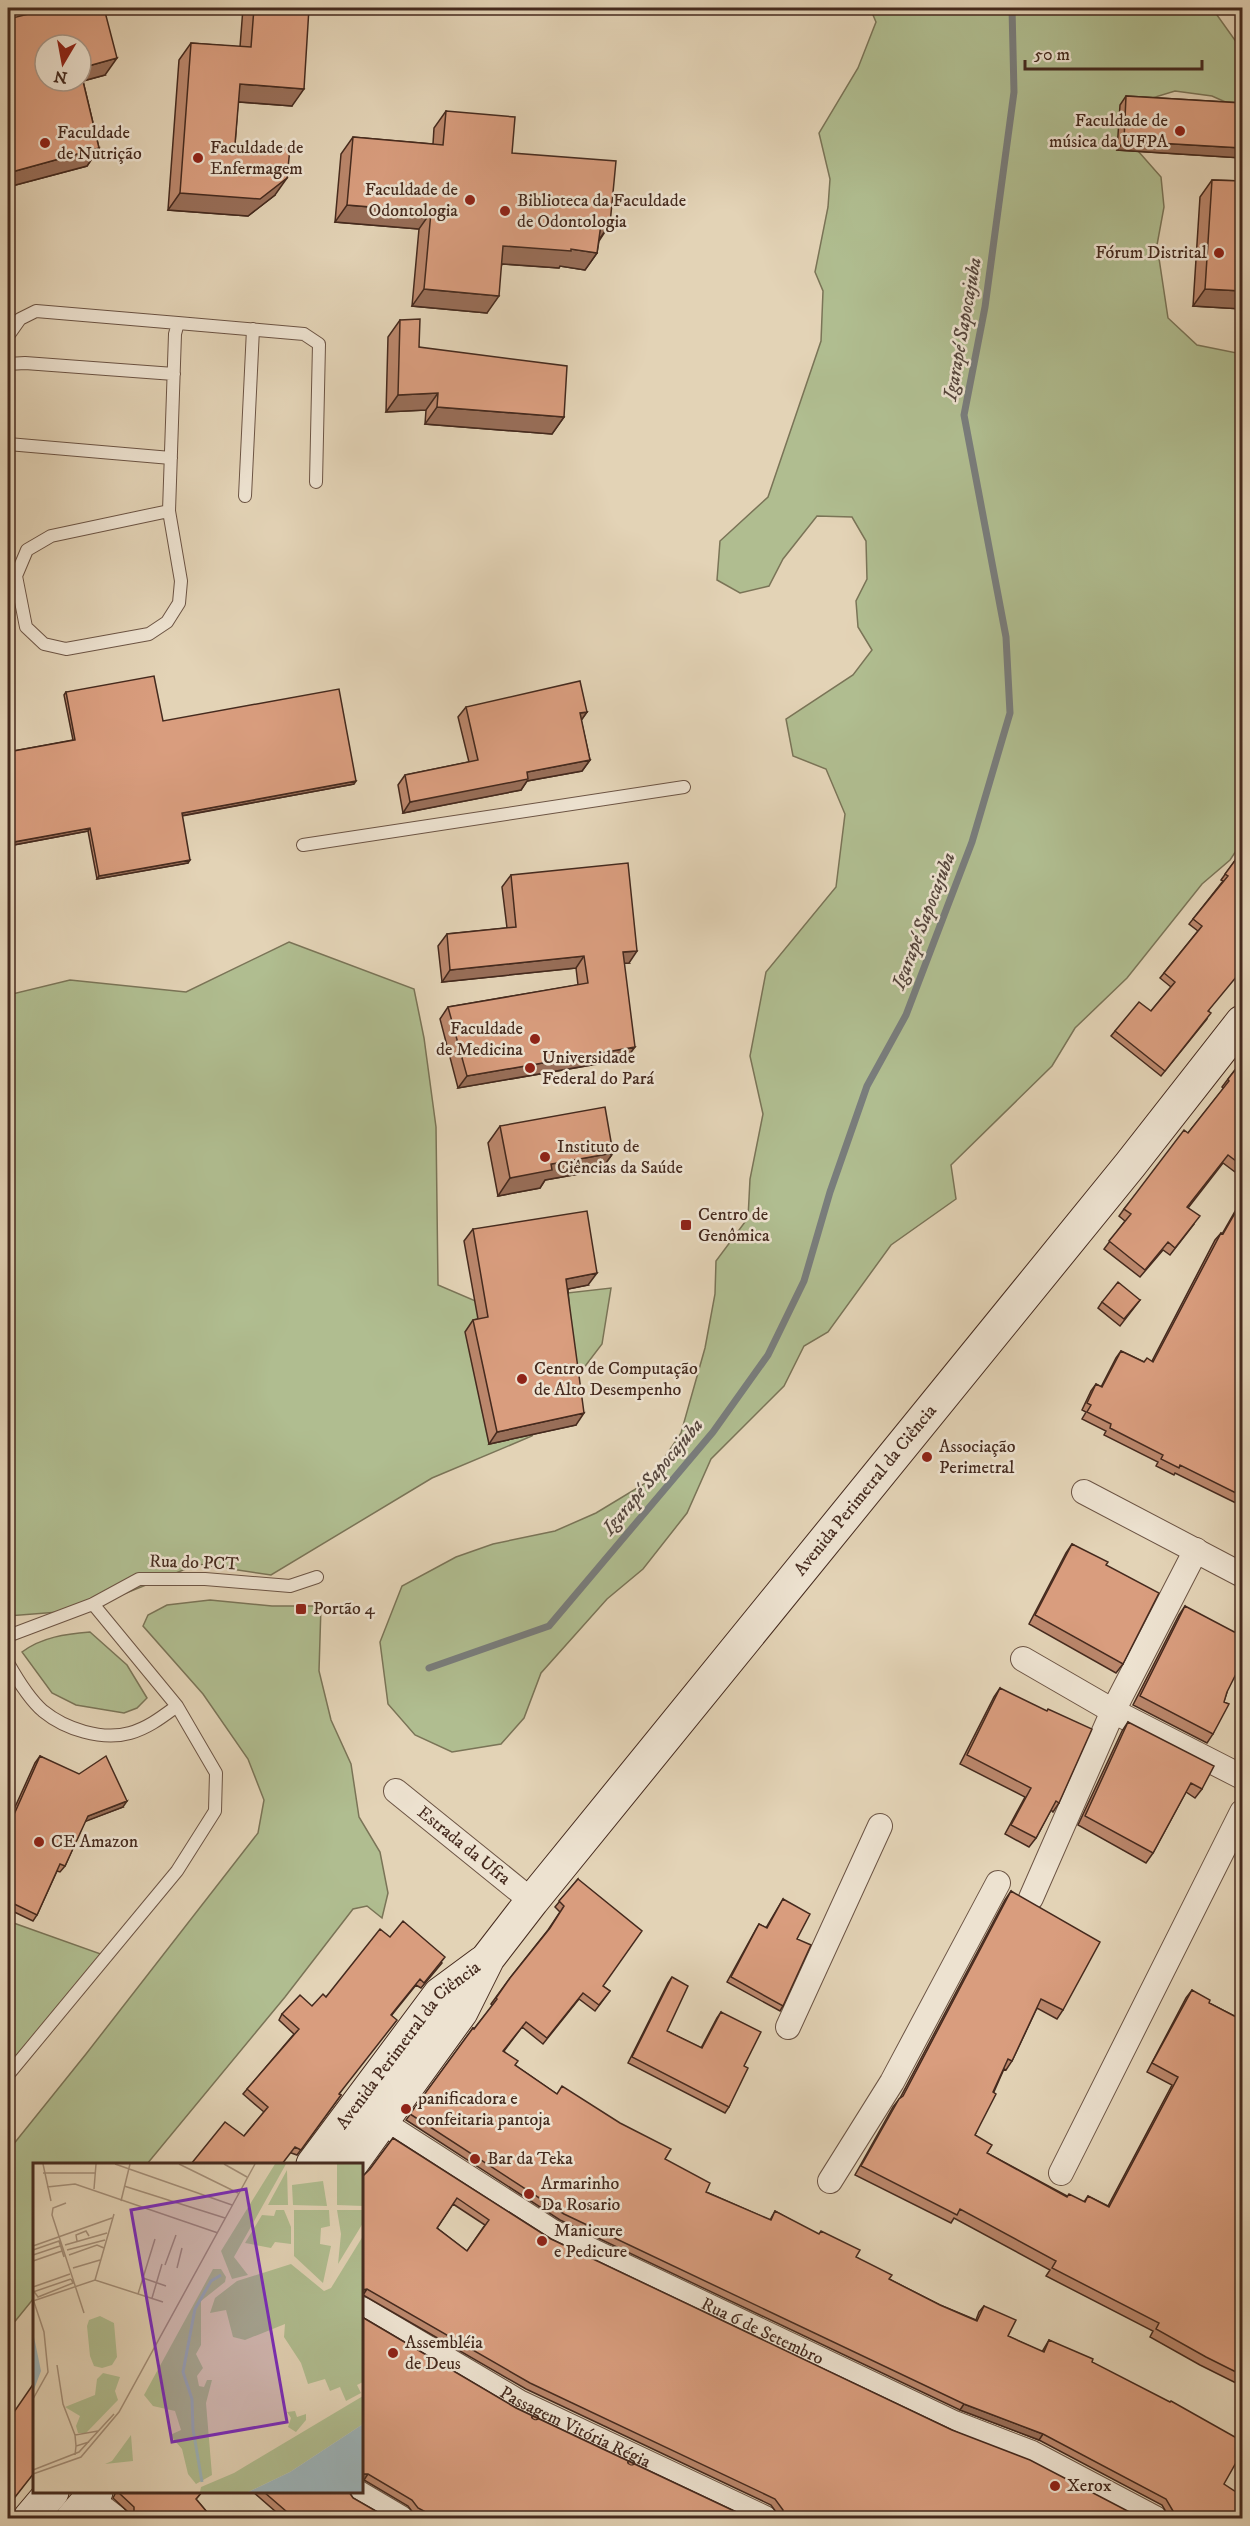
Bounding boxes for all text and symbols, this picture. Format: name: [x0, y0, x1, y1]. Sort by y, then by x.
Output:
north arrow: [33, 33, 93, 93]
scale bar: [1025, 33, 1202, 71]
text: 50 m: [1034, 44, 1070, 66]
text: N: [52, 66, 69, 88]
place label: Faculdade de música da UFPA: [1049, 110, 1169, 153]
place label: Faculdade de Nutrição: [57, 122, 142, 165]
marker: Faculdade de música da UFPA: [1173, 124, 1187, 138]
marker: Faculdade de Nutrição: [38, 136, 52, 150]
place label: Faculdade de Enfermagem: [210, 137, 303, 180]
marker: Faculdade de Enfermagem: [191, 151, 205, 165]
place label: Faculdade de Odontologia: [365, 179, 458, 222]
place label: Biblioteca da Faculdade de Odontologia: [517, 190, 686, 233]
marker: Faculdade de Odontologia: [463, 193, 477, 207]
marker: Biblioteca da Faculdade de Odontologia: [498, 204, 512, 218]
place label: Fórum Distrital: [1095, 242, 1208, 264]
marker: Fórum Distrital: [1212, 246, 1226, 260]
water label: Igarapé Sapocajuba: [938, 256, 988, 404]
water label: Igarapé Sapocajuba: [886, 849, 962, 995]
place label: Faculdade de Medicina: [436, 1018, 523, 1061]
marker: Faculdade de Medicina: [528, 1032, 542, 1046]
place label: Universidade Federal do Pará: [542, 1047, 654, 1090]
marker: Universidade Federal do Pará: [523, 1061, 537, 1075]
place label: Instituto de Ciências da Saúde: [557, 1136, 683, 1179]
marker: Instituto de Ciências da Saúde: [538, 1150, 552, 1164]
place label: Centro de Genômica: [698, 1204, 770, 1247]
marker: Centro de Genômica: [679, 1218, 693, 1232]
place label: Centro de Computação de Alto Desempenho: [534, 1358, 698, 1401]
marker: Centro de Computação de Alto Desempenho: [515, 1372, 529, 1386]
street label: Avenida Perimetral da Ciência: [789, 1400, 942, 1581]
water label: Igarapé Sapocajuba: [596, 1414, 709, 1542]
place label: Associação Perimetral: [939, 1436, 1016, 1479]
marker: Associação Perimetral: [920, 1450, 934, 1464]
street label: Rua do PCT: [149, 1550, 240, 1576]
place label: Portão 4: [313, 1598, 376, 1620]
marker: Portão 4: [294, 1602, 308, 1616]
street label: Estrada da Ufra: [413, 1801, 515, 1890]
place label: CE Amazon: [51, 1831, 139, 1853]
marker: CE Amazon: [32, 1835, 46, 1849]
street label: Avenida Perimetral da Ciência: [332, 1956, 485, 2134]
place label: panificadora e confeitaria pantoja: [417, 2088, 551, 2131]
marker: panificadora e confeitaria pantoja: [399, 2102, 413, 2116]
place label: Bar da Teka: [487, 2148, 573, 2170]
marker: Bar da Teka: [468, 2152, 482, 2166]
inset map: [33, 2163, 363, 2493]
place label: Armarinho Da Rosario: [541, 2173, 621, 2216]
marker: Armarinho Da Rosario: [522, 2187, 536, 2201]
place label: Manicure e Pedicure: [554, 2220, 627, 2263]
marker: Manicure e Pedicure: [535, 2234, 549, 2248]
street label: Rua 6 de Setembro: [697, 2293, 827, 2370]
place label: Assembléia de Deus: [405, 2332, 483, 2375]
marker: Assembléia de Deus: [386, 2346, 400, 2360]
street label: Passagem Vitória Régia: [495, 2382, 654, 2474]
place label: Xerox: [1067, 2475, 1112, 2497]
marker: Xerox: [1048, 2479, 1062, 2493]

